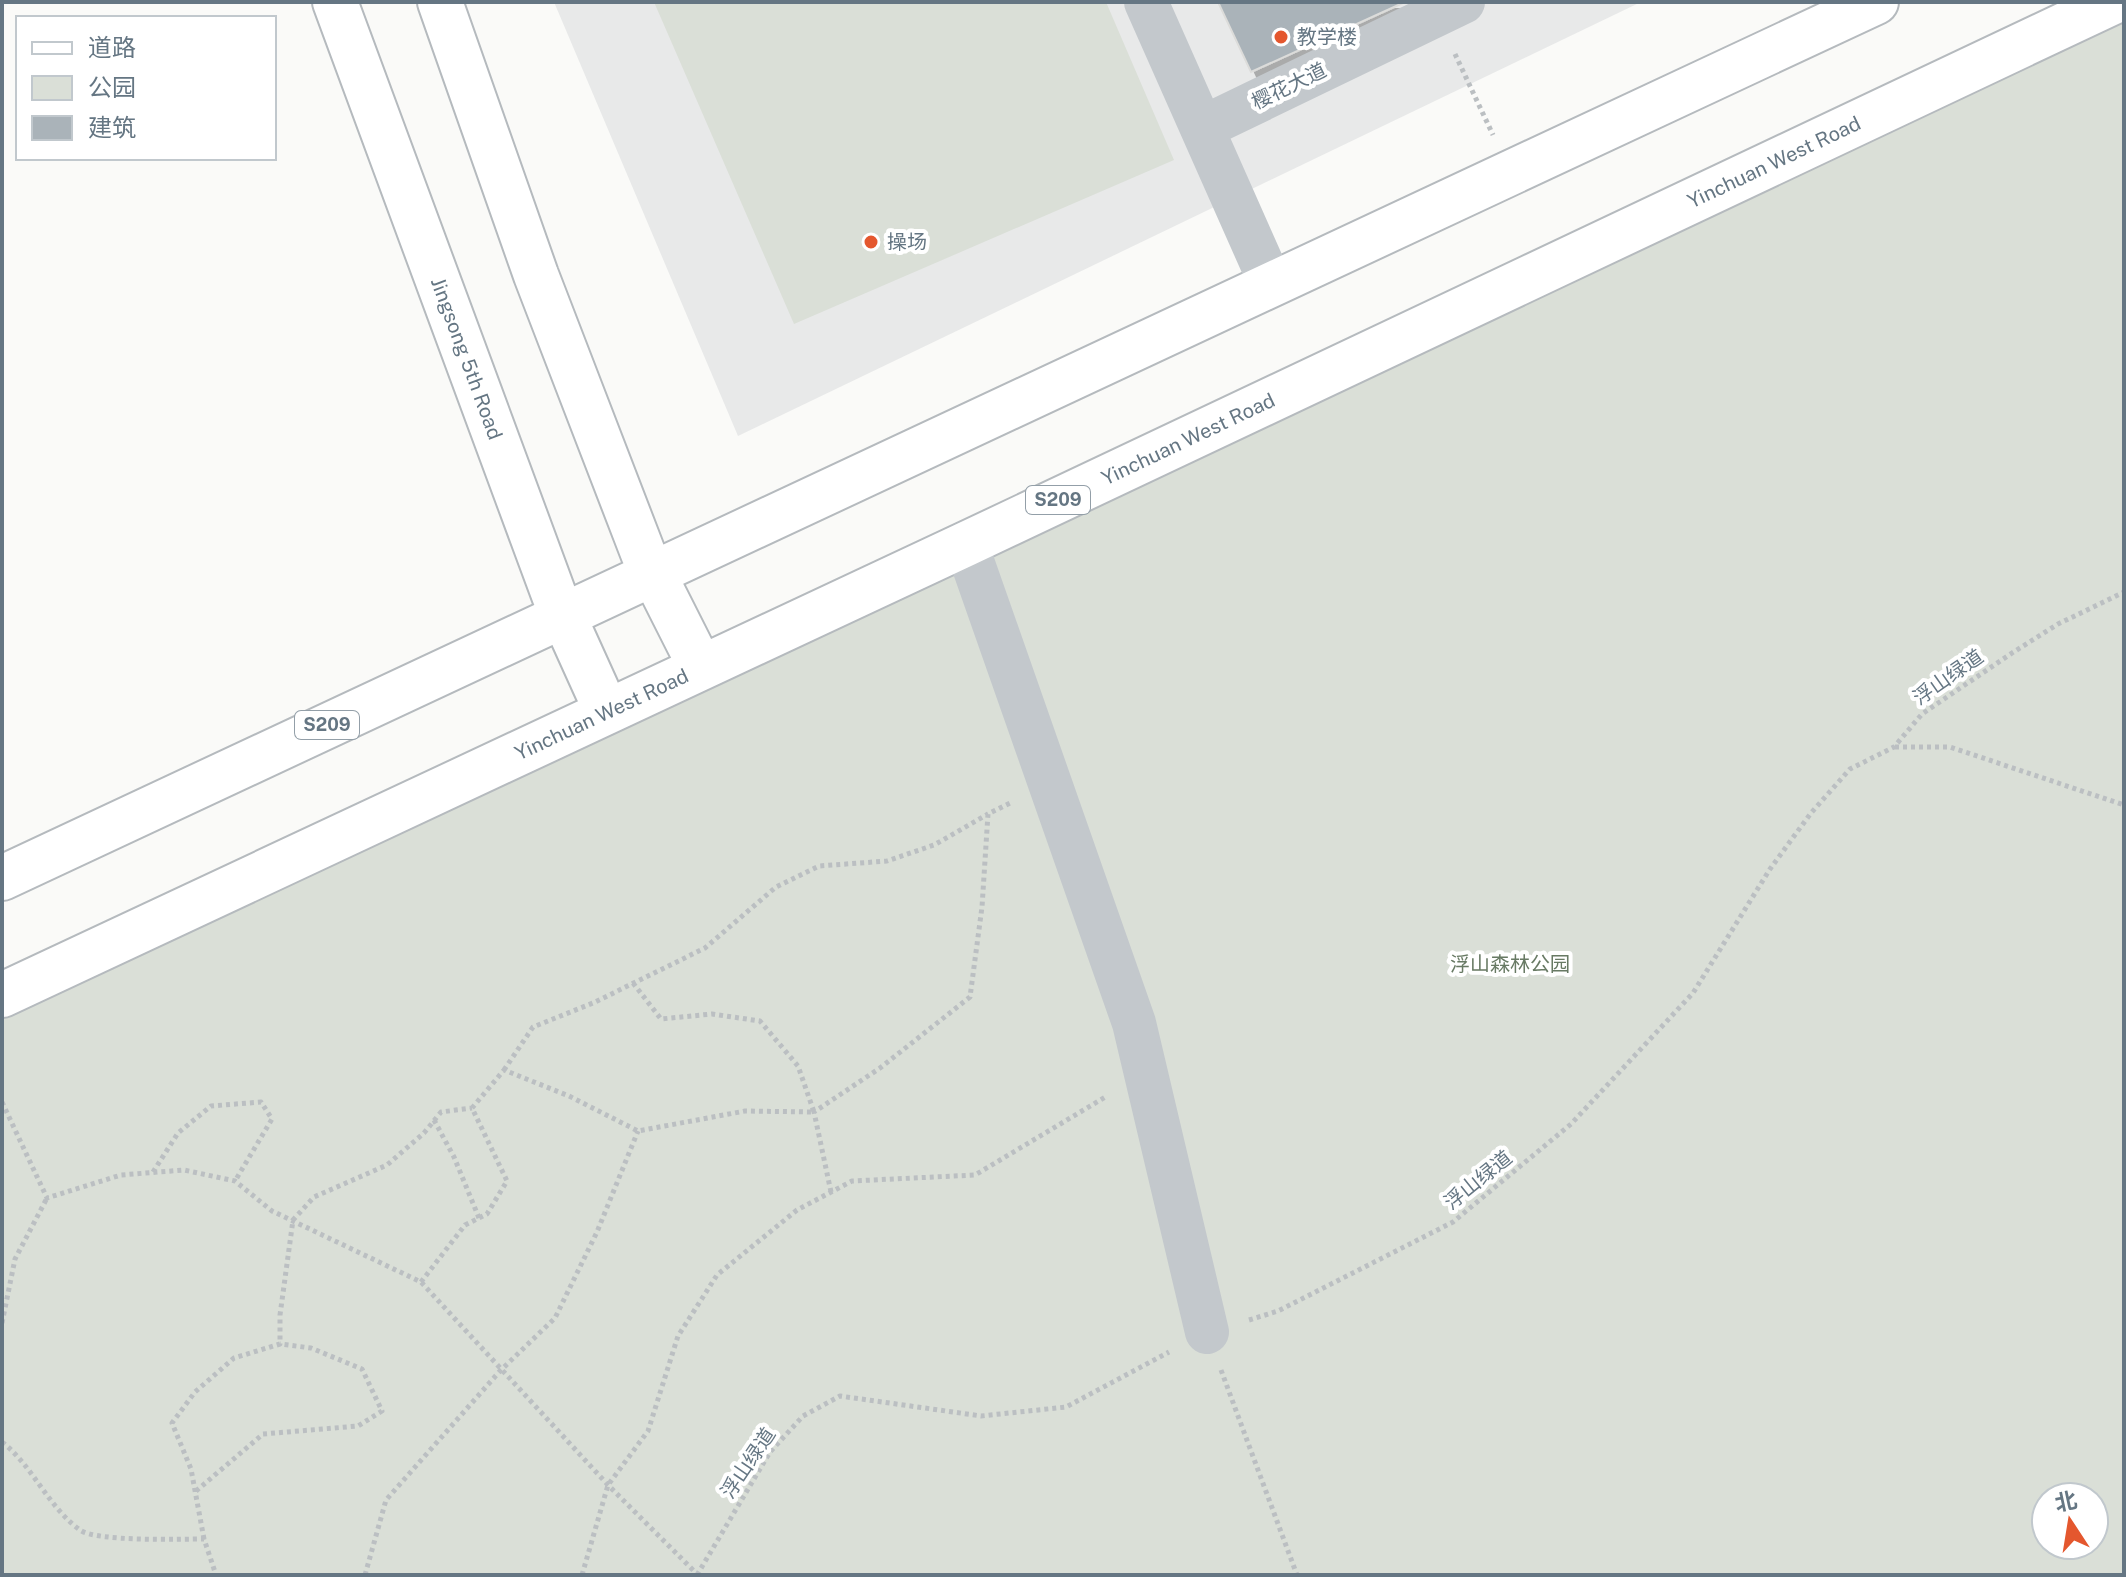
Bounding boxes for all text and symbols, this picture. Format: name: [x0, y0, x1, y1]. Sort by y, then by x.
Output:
legend: [16, 16, 276, 160]
place label: 教学楼: [1297, 25, 1357, 49]
marker: 教学楼: [1272, 28, 1290, 46]
text: 道路: [88, 33, 136, 61]
street label: 樱花大道: [1248, 58, 1330, 114]
text: 公园: [88, 73, 136, 101]
street label: Yinchuan West Road: [1684, 111, 1864, 213]
text: 建筑: [88, 113, 136, 141]
place label: 操场: [887, 230, 927, 254]
marker: 操场: [862, 233, 880, 251]
street label: Jingsong 5th Road: [426, 274, 508, 443]
street label: Yinchuan West Road: [1098, 388, 1279, 490]
road number: S209: [1026, 486, 1090, 514]
street label: 浮山绿道: [1908, 644, 1988, 710]
street label: Yinchuan West Road: [511, 664, 692, 765]
road number: S209: [295, 711, 359, 739]
park label: 浮山森林公园: [1450, 952, 1570, 976]
street label: 浮山绿道: [1439, 1146, 1517, 1214]
street label: 浮山绿道: [716, 1423, 780, 1503]
north arrow: [2030, 1481, 2110, 1561]
text: 北: [2052, 1486, 2079, 1516]

